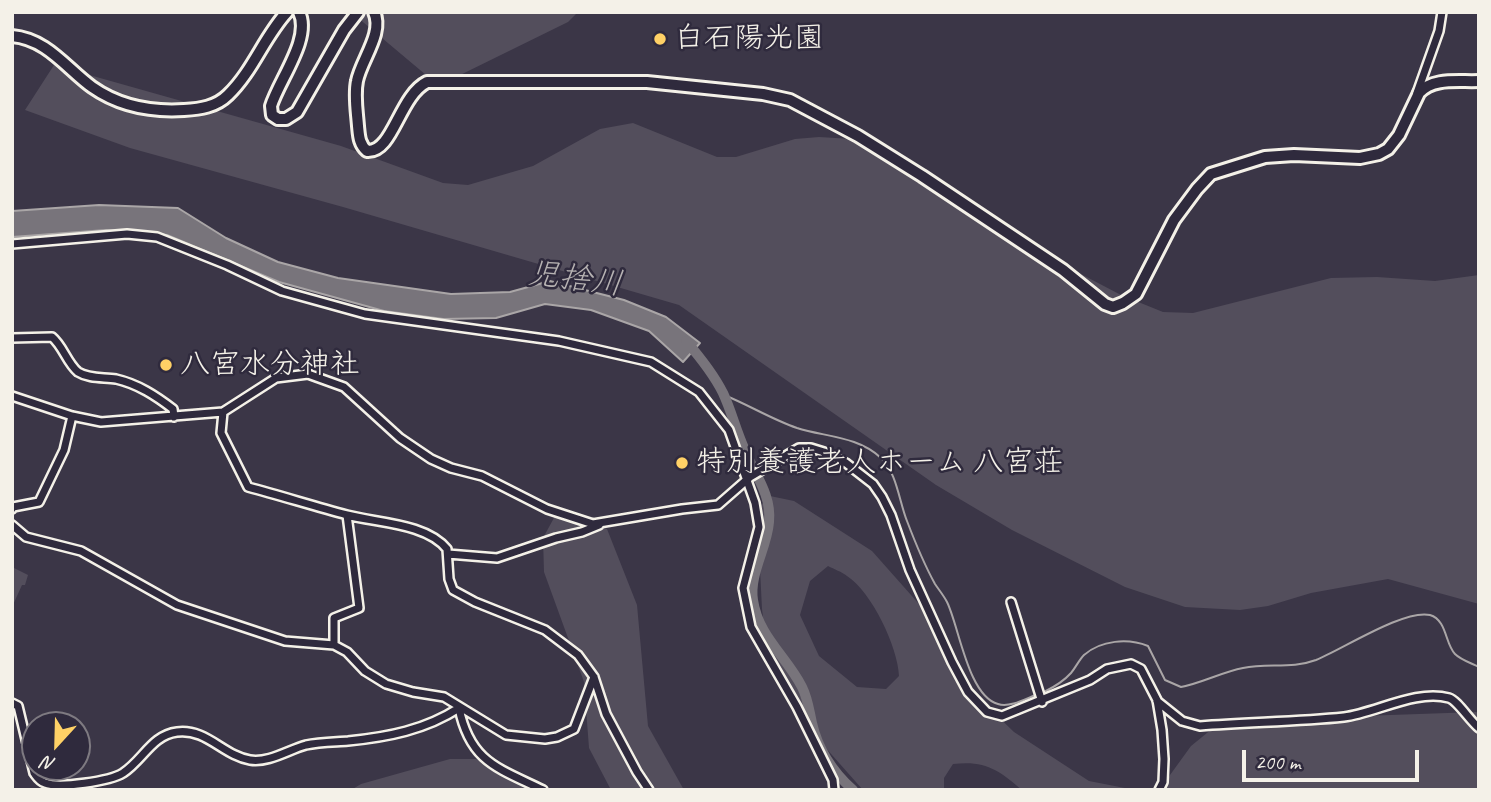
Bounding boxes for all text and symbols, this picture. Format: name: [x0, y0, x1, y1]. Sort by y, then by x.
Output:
place label: 白石陽光園: [674, 21, 824, 57]
marker: 白石陽光園: [652, 31, 668, 47]
water label: 児捨川: [525, 255, 625, 305]
place label: 八宮水分神社: [180, 347, 360, 383]
marker: 八宮水分神社: [158, 357, 174, 373]
place label: 特別養護老人ホーム 八宮荘: [696, 445, 1063, 481]
marker: 特別養護老人ホーム 八宮荘: [674, 455, 690, 471]
north arrow: [21, 711, 91, 781]
scale bar: [1246, 736, 1423, 780]
text: 200 m: [1255, 749, 1300, 775]
text: N: [39, 750, 59, 777]

